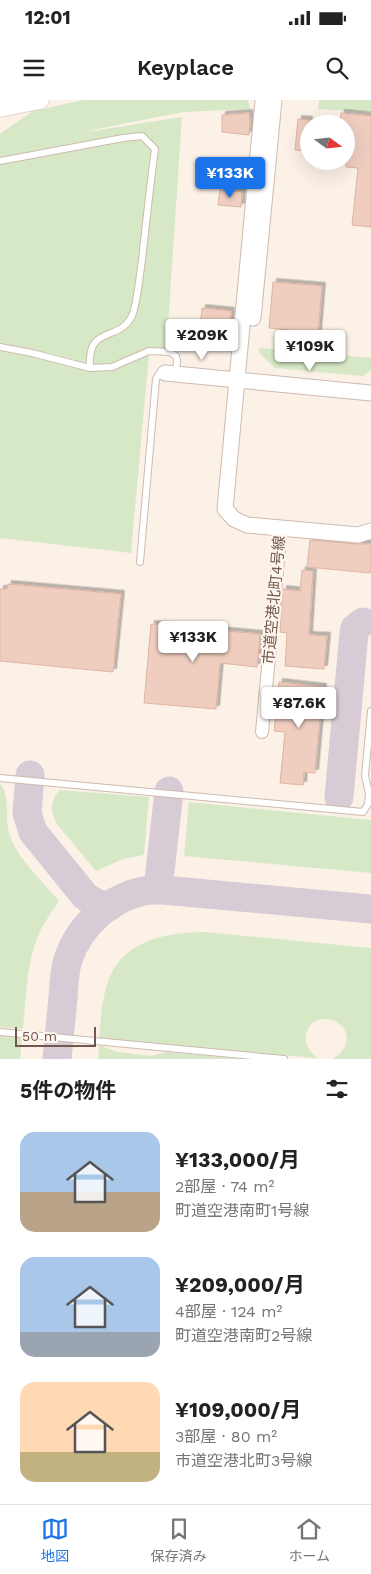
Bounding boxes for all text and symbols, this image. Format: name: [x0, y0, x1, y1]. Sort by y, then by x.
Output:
text: 12:01: [25, 6, 71, 29]
icon: menu: [20, 54, 48, 82]
icon: search: [323, 54, 351, 82]
text: Keyplace: [137, 55, 234, 80]
north arrow: [300, 115, 355, 170]
map controls: [300, 115, 355, 170]
pin: ¥133K: [195, 156, 265, 199]
text: ¥133K: [206, 163, 254, 182]
pin: ¥209K: [167, 318, 237, 361]
text: ¥209K: [176, 325, 228, 344]
pin: ¥109K: [275, 330, 345, 372]
text: ¥109K: [286, 336, 334, 355]
street label: 市道空港北町4号線: [259, 535, 289, 665]
pin: ¥133K: [158, 620, 228, 663]
text: ¥133K: [169, 627, 217, 646]
pin: ¥87.6K: [258, 686, 340, 729]
text: ¥87.6K: [272, 693, 326, 712]
scale bar: [15, 1024, 96, 1047]
text: 50 m: [22, 1028, 57, 1044]
icon: filters: [323, 1075, 351, 1103]
text: 5件の物件: [20, 1078, 116, 1103]
text: ¥133,000/月: [175, 1147, 300, 1172]
icon: home: [60, 1152, 120, 1212]
text: 2部屋 · 74 m²: [175, 1177, 274, 1196]
text: 町道空港南町1号線: [175, 1201, 309, 1220]
text: ¥209,000/月: [175, 1272, 305, 1297]
icon: home: [60, 1277, 120, 1337]
text: 4部屋 · 124 m²: [175, 1302, 282, 1321]
text: 町道空港南町2号線: [175, 1326, 312, 1345]
text: ¥109,000/月: [175, 1397, 301, 1422]
icon: home: [60, 1402, 120, 1462]
text: 3部屋 · 80 m²: [175, 1427, 277, 1446]
text: 市道空港北町3号線: [175, 1451, 312, 1470]
tab: 地図: [41, 1515, 69, 1565]
tab: 保存済み: [151, 1515, 207, 1565]
tab: ホーム: [288, 1515, 330, 1565]

